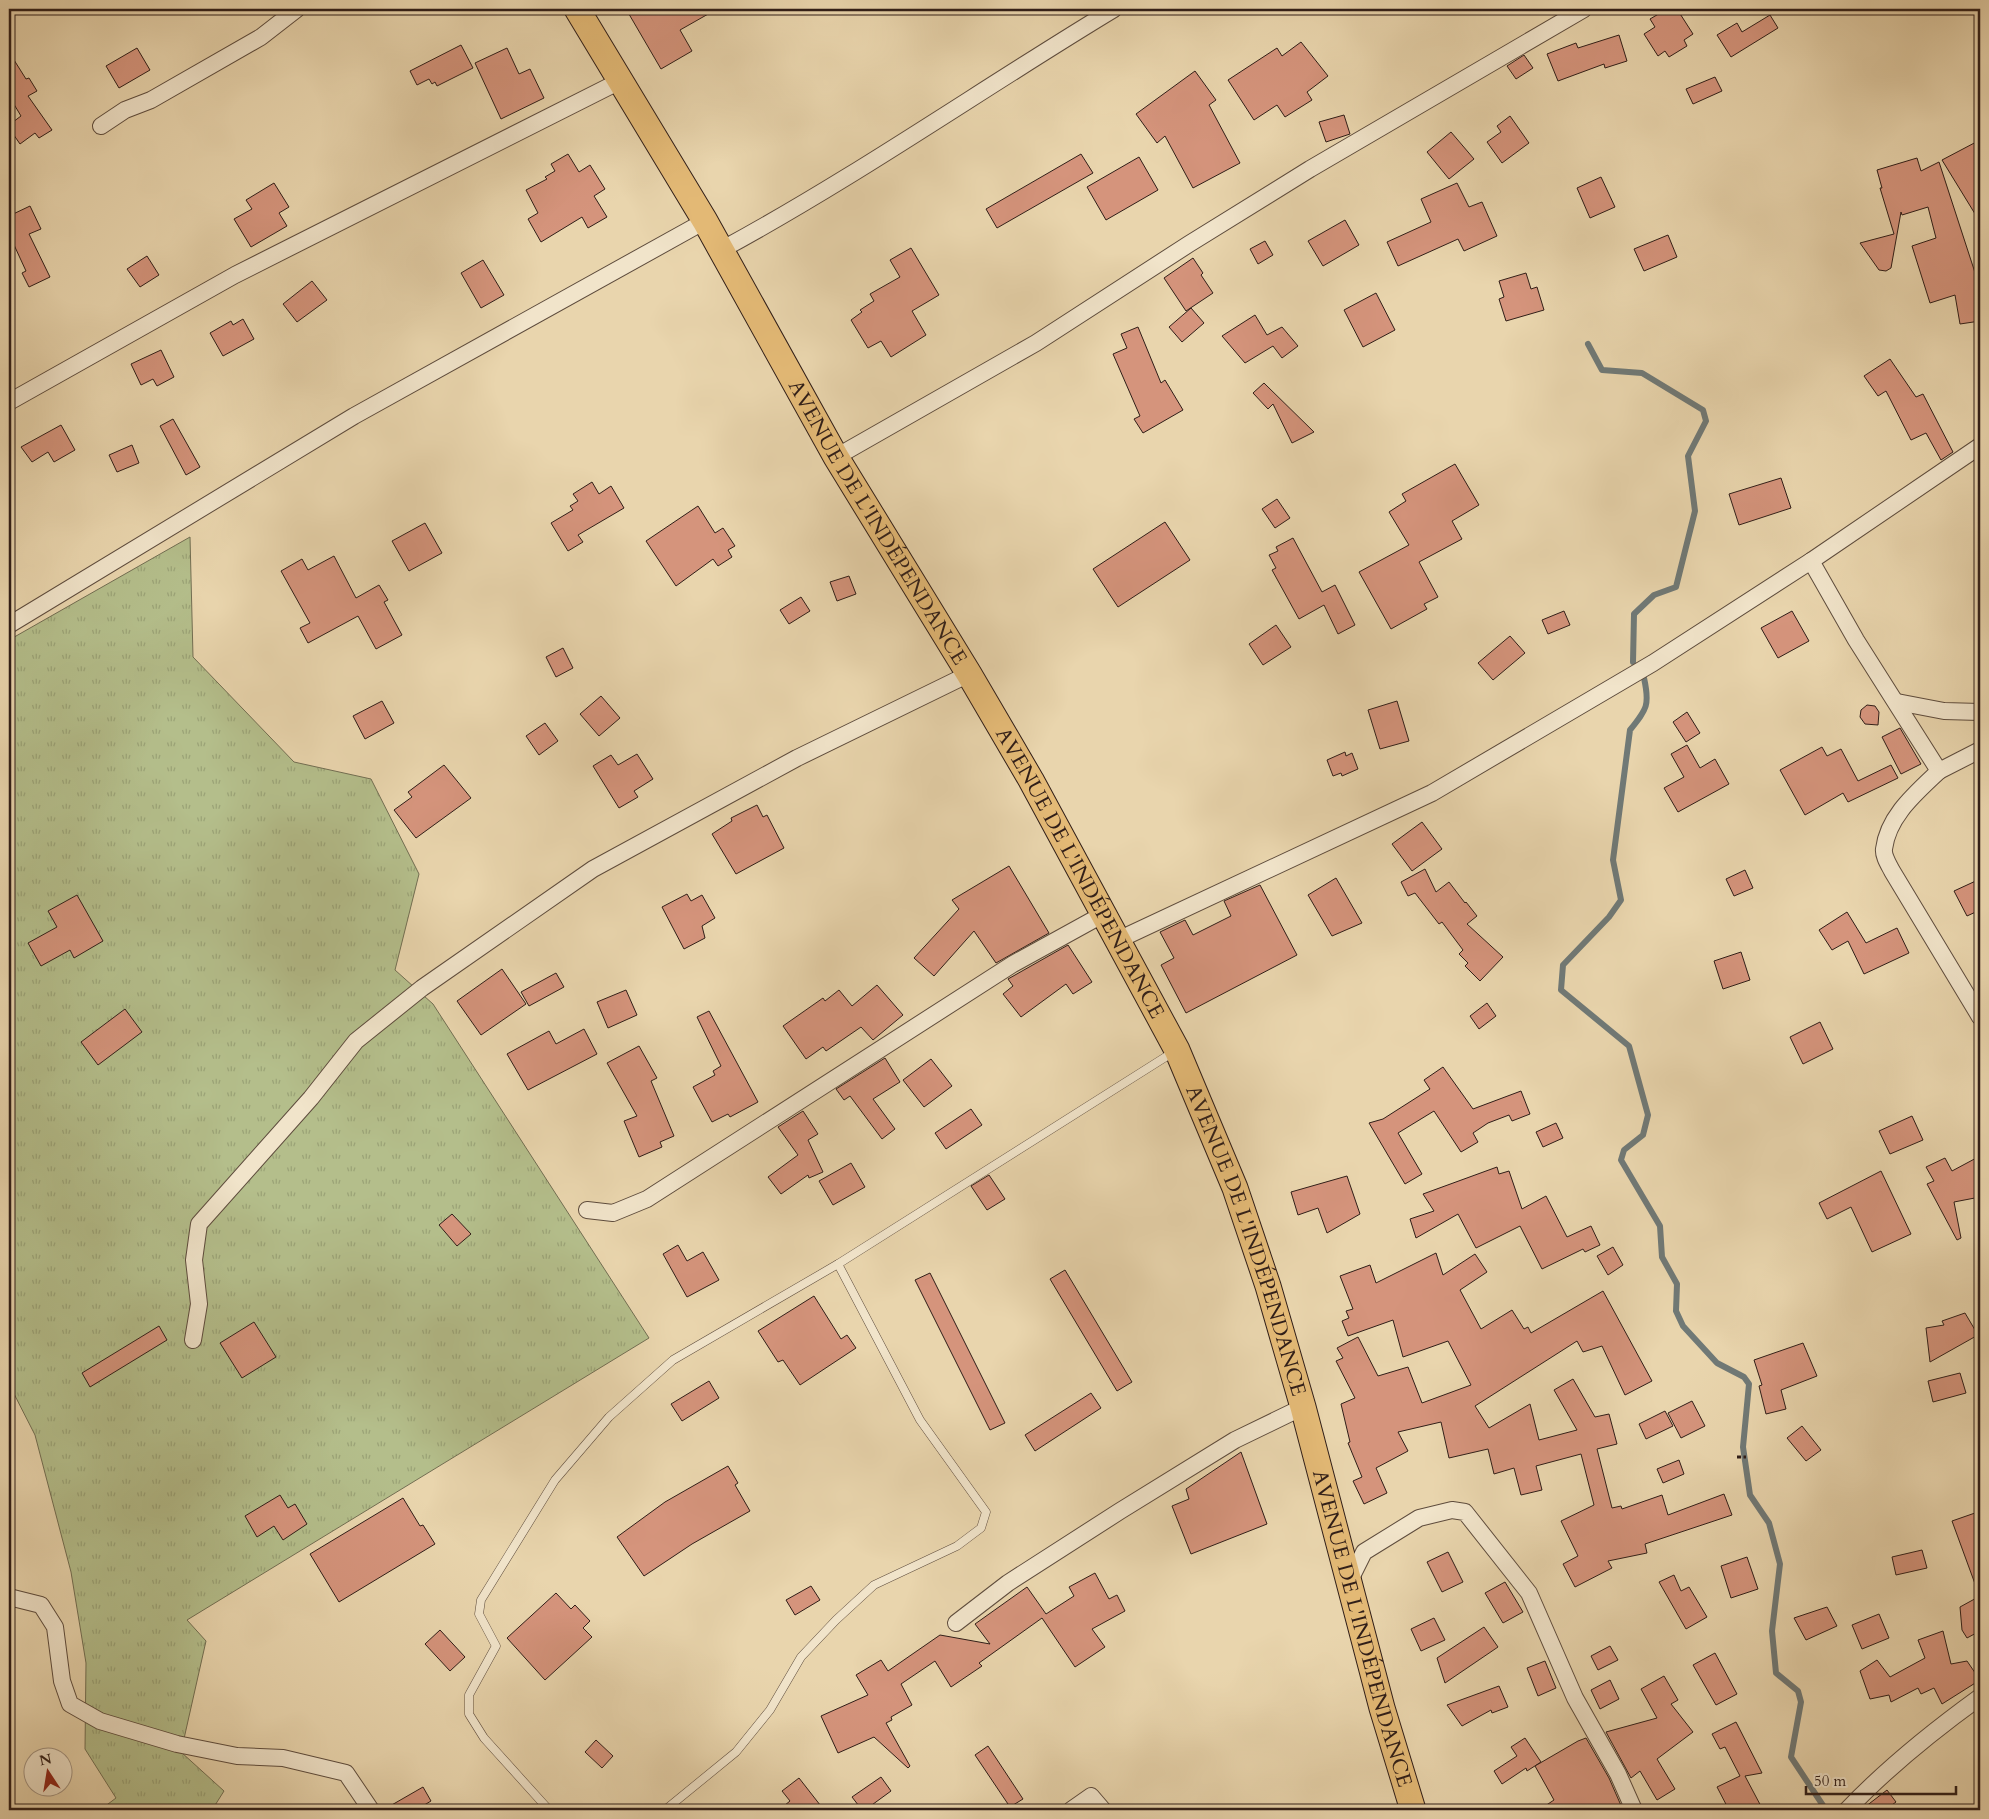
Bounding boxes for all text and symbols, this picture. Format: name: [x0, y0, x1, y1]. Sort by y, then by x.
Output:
street label: AVENUE DE L'INDÉPENDANCE: [781, 374, 974, 670]
street label: AVENUE DE L'INDÉPENDANCE: [989, 722, 1172, 1023]
street label: AVENUE DE L'INDÉPENDANCE: [1179, 1081, 1314, 1399]
street label: AVENUE DE L'INDÉPENDANCE: [1306, 1466, 1420, 1790]
north arrow: [22, 1746, 72, 1796]
text: N: [37, 1749, 53, 1770]
scale bar: [1806, 1764, 1956, 1796]
text: 50 m: [1814, 1771, 1846, 1791]

